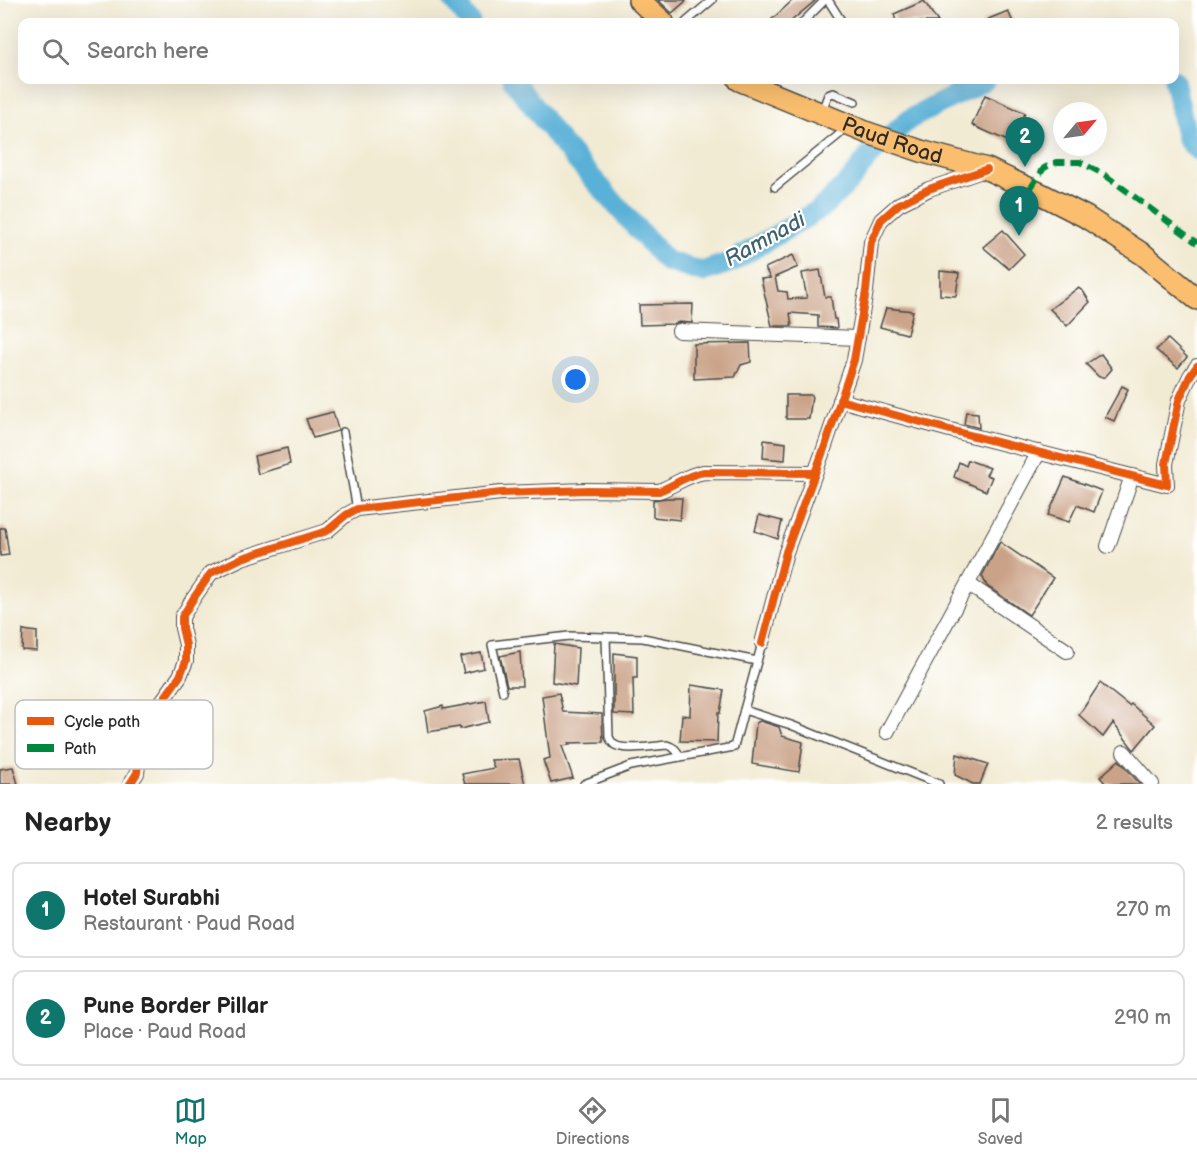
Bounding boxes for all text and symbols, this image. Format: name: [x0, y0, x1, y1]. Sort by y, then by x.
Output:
search box: [18, 18, 1179, 84]
icon: search: [39, 35, 72, 68]
text: Search here: [87, 38, 209, 65]
north arrow: [1053, 102, 1107, 156]
street label: Paud Road: [839, 111, 945, 169]
pin: 2: [1006, 118, 1044, 167]
pin: 1: [1000, 186, 1038, 236]
water label: Ramnadi: [720, 206, 811, 273]
your location: [561, 365, 590, 394]
legend: [15, 700, 213, 769]
text: Cycle path: [64, 713, 140, 732]
text: Path: [64, 740, 96, 759]
text: Nearby: [24, 808, 111, 839]
text: 2 results: [1096, 811, 1173, 835]
text: Hotel Surabhi: [83, 885, 220, 912]
text: 1: [41, 898, 50, 922]
text: 270 m: [1116, 898, 1171, 922]
text: Restaurant · Paud Road: [83, 912, 295, 936]
text: Pune Border Pillar: [83, 993, 268, 1020]
text: 2: [40, 1006, 51, 1030]
text: 290 m: [1114, 1006, 1171, 1030]
text: Place · Paud Road: [83, 1020, 246, 1044]
tab: Map: [174, 1094, 207, 1149]
tab: Directions: [556, 1094, 629, 1149]
tab: Saved: [978, 1094, 1023, 1149]

